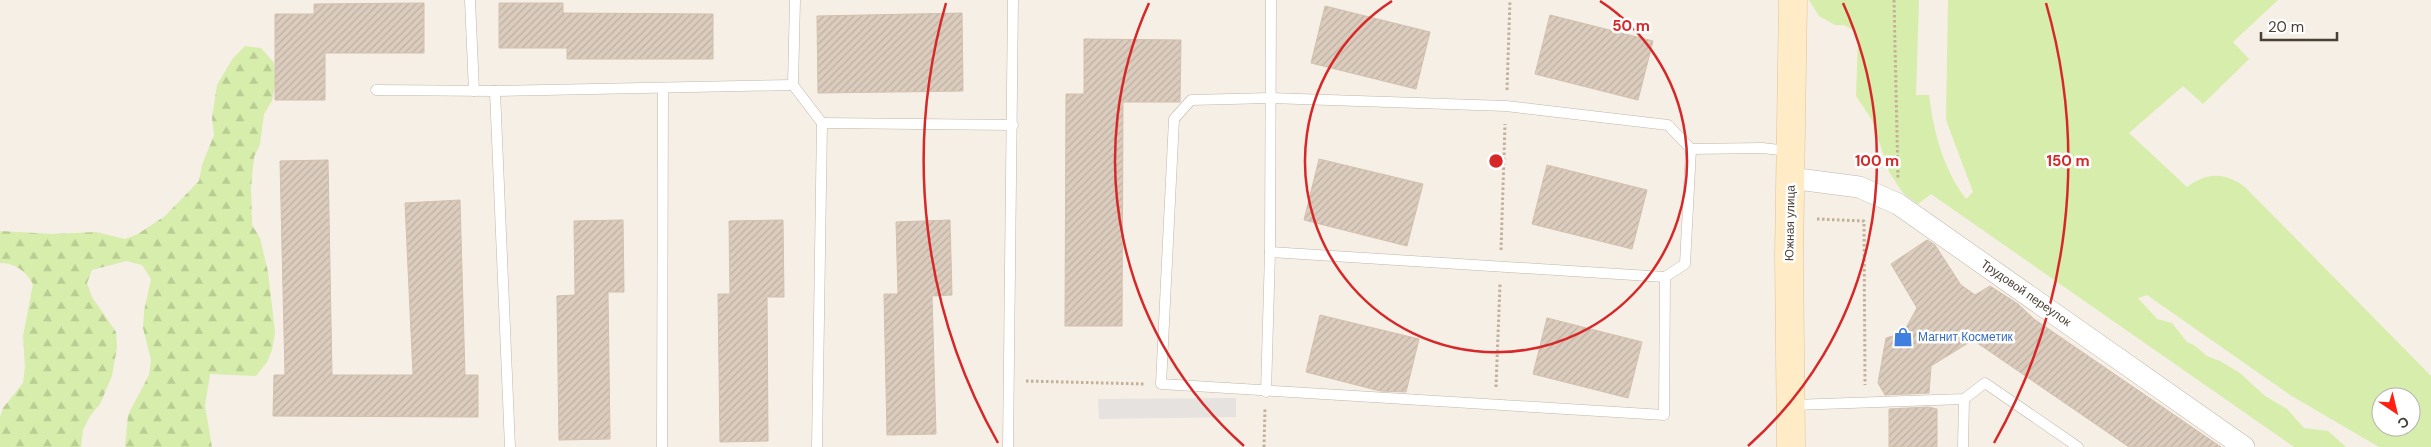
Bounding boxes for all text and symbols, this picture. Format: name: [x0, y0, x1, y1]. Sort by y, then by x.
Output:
scale bar: [2261, 10, 2337, 42]
text: 50 m: [1612, 16, 1650, 36]
text: 20 m: [2268, 17, 2304, 37]
text: 100 m: [1855, 151, 1899, 171]
text: 150 m: [2047, 151, 2090, 171]
centre of rings: [1487, 152, 1505, 170]
street label: Южная улица: [1781, 184, 1799, 261]
street label: Трудовой переулок: [1978, 256, 2075, 331]
shop icon: Магнит Косметик: [1892, 326, 1914, 348]
place label: Магнит Косметик: [1918, 329, 2014, 345]
north arrow: [2371, 387, 2421, 437]
text: С: [2394, 412, 2413, 433]

